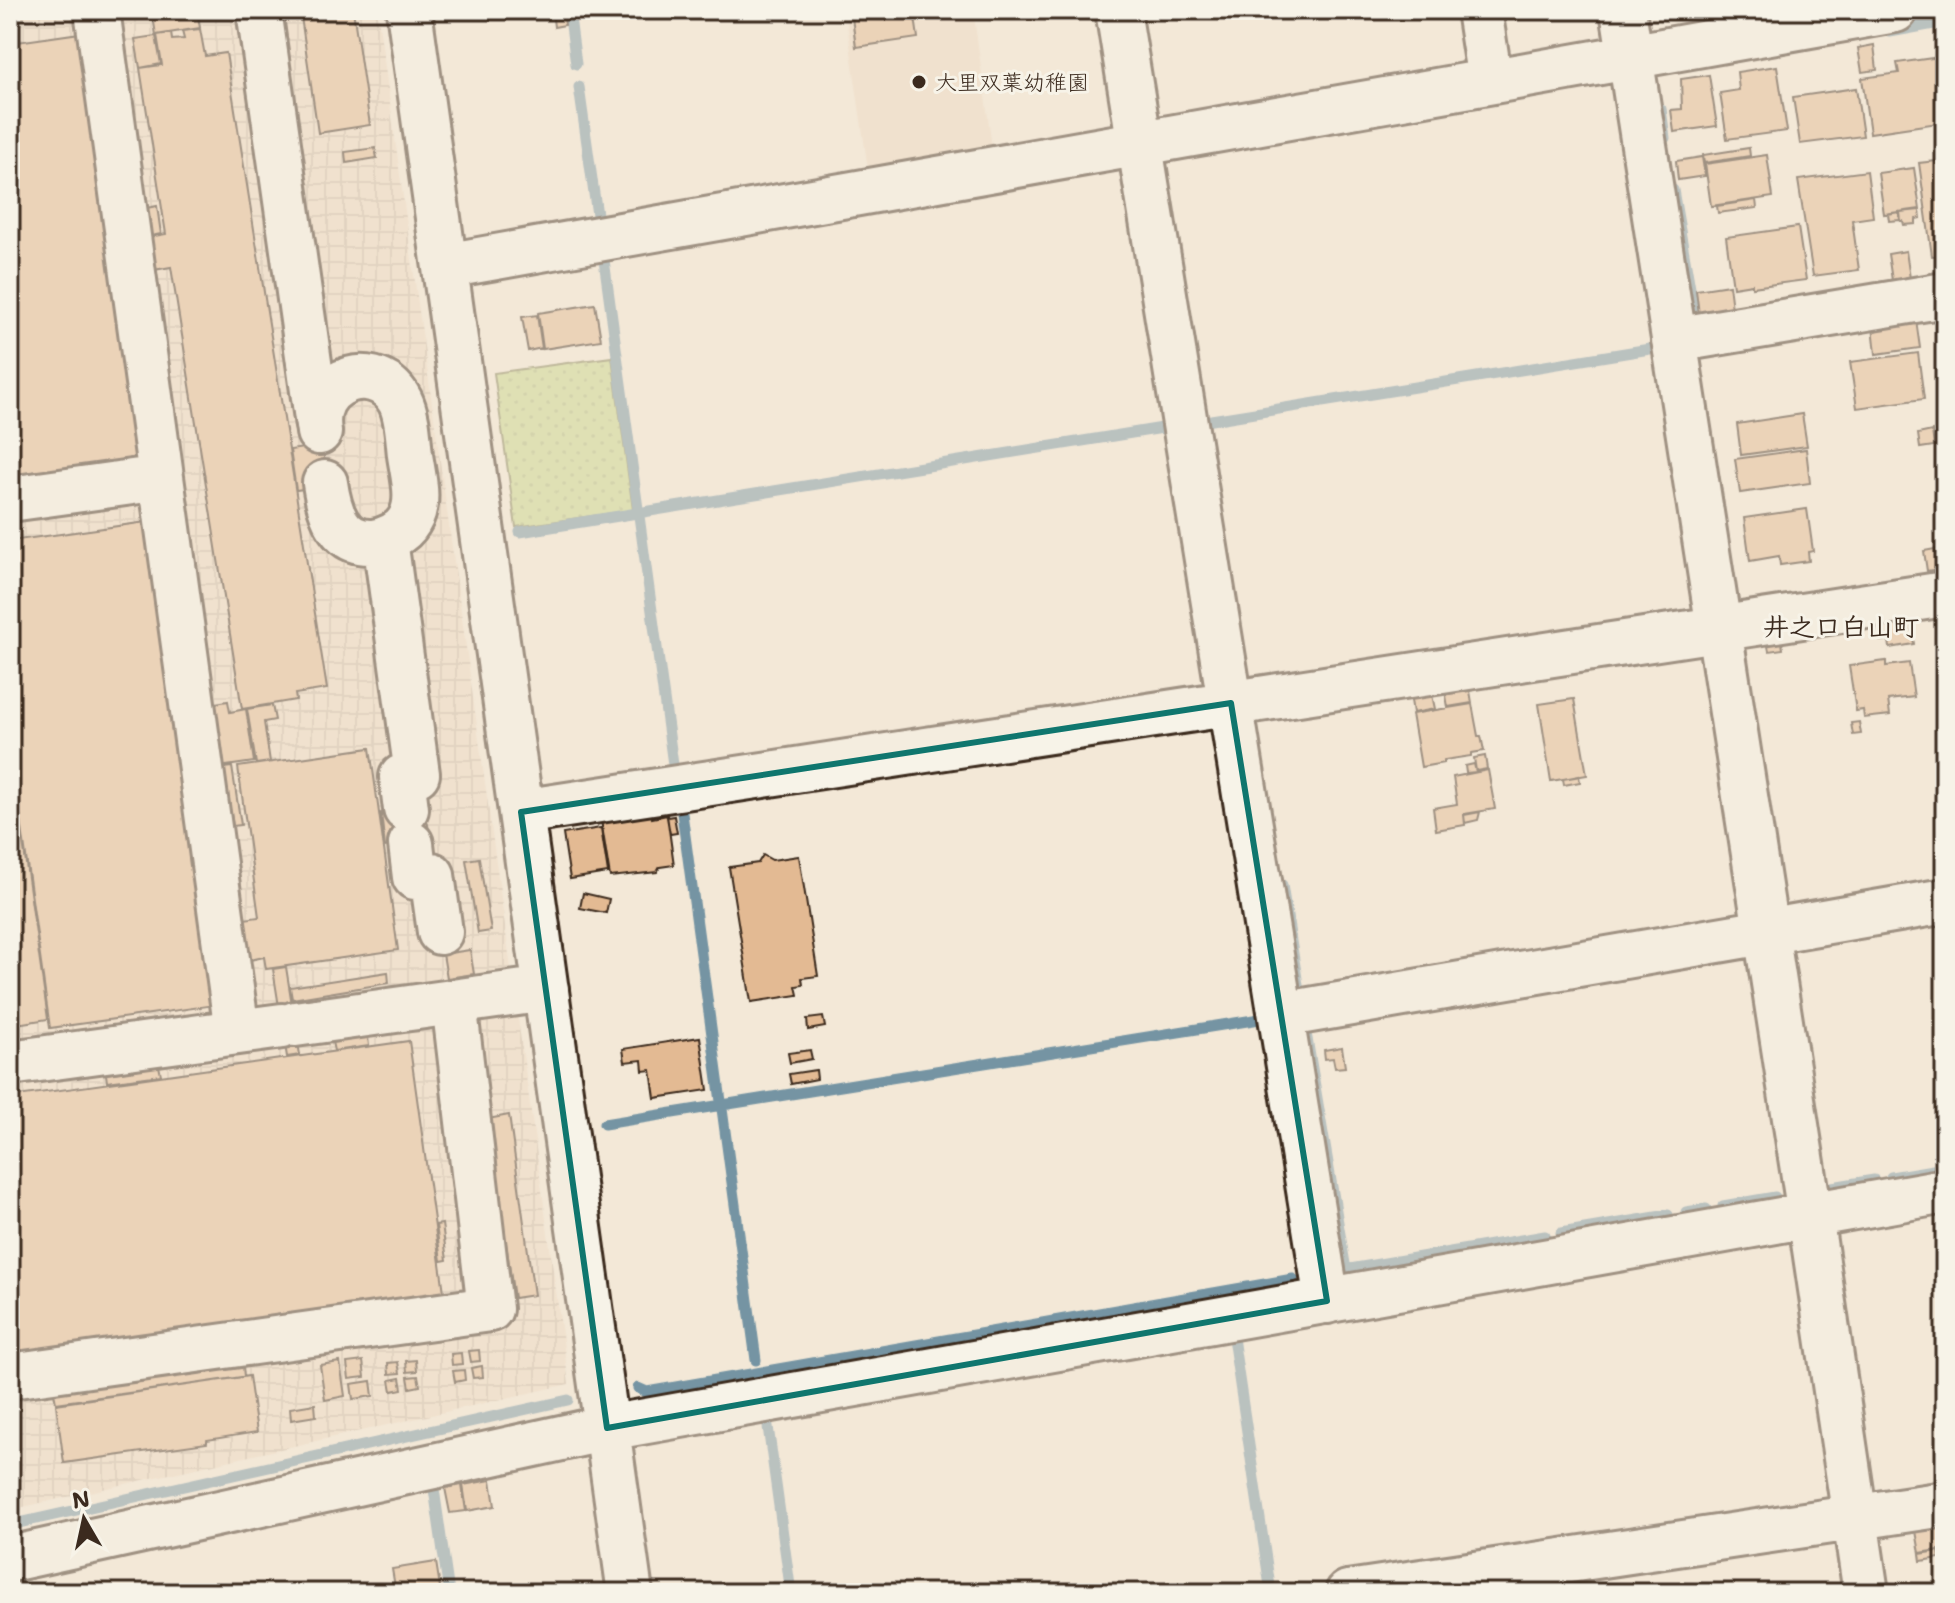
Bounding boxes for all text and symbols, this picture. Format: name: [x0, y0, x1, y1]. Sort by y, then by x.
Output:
place label: 大里双葉幼稚園: [935, 68, 1089, 97]
marker: 大里双葉幼稚園: [910, 73, 928, 91]
district label: 井之口白山町: [1763, 609, 1919, 644]
north arrow: [44, 1479, 124, 1559]
text: N: [70, 1484, 92, 1515]

